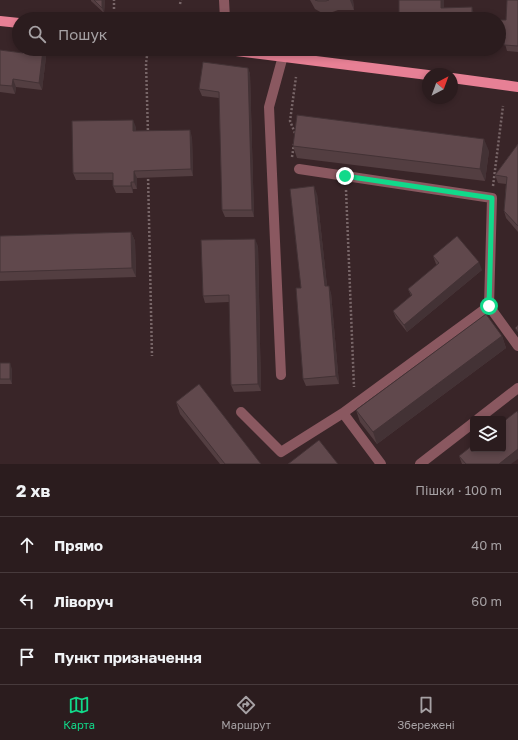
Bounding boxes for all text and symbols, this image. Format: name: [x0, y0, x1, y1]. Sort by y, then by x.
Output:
search box: [12, 12, 506, 56]
icon: search: [26, 23, 48, 45]
text: Пошук: [58, 25, 107, 43]
north arrow: [422, 68, 458, 104]
route end: [336, 167, 354, 185]
route start: [480, 297, 498, 315]
map controls: [470, 416, 506, 452]
button: layers: [470, 416, 506, 452]
text: 2 хв: [16, 480, 50, 501]
text: Пішки · 100 m: [415, 482, 502, 498]
icon: ahead: [16, 534, 38, 556]
text: Прямо: [54, 536, 103, 554]
text: 40 m: [471, 537, 502, 553]
icon: left: [16, 590, 38, 612]
text: Ліворуч: [54, 592, 113, 610]
text: 60 m: [471, 593, 502, 609]
icon: arrive: [16, 646, 38, 668]
text: Пункт призначення: [54, 648, 202, 666]
tab: Карта: [63, 694, 95, 731]
tab: Маршрут: [221, 694, 271, 731]
tab: Збережені: [397, 694, 455, 731]

